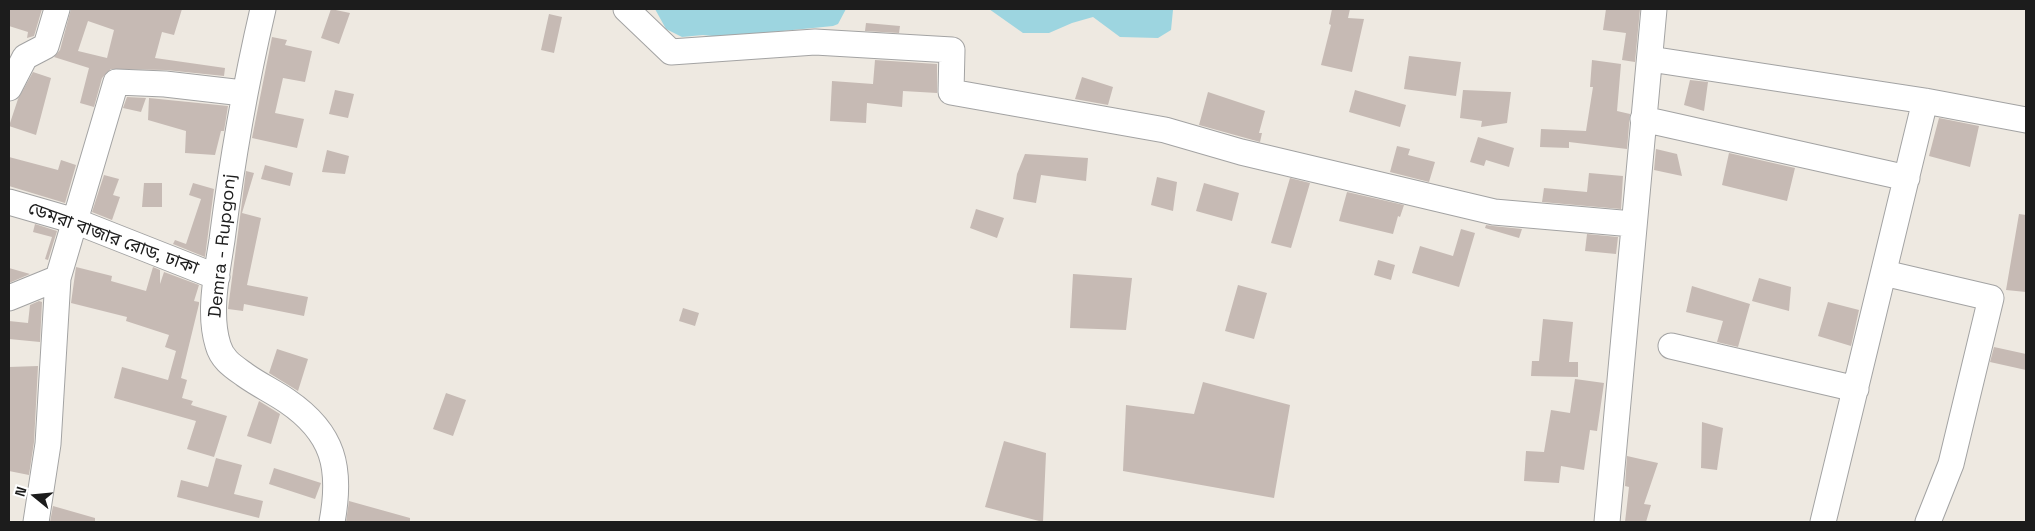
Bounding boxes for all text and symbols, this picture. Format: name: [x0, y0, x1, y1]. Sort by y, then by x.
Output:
street label: Demra - Rupgonj: [205, 173, 241, 319]
street label: ডেমরা বাজার রোড, ঢাকা: [25, 198, 201, 280]
north arrow: [10, 471, 60, 521]
text: N: [11, 485, 31, 499]

